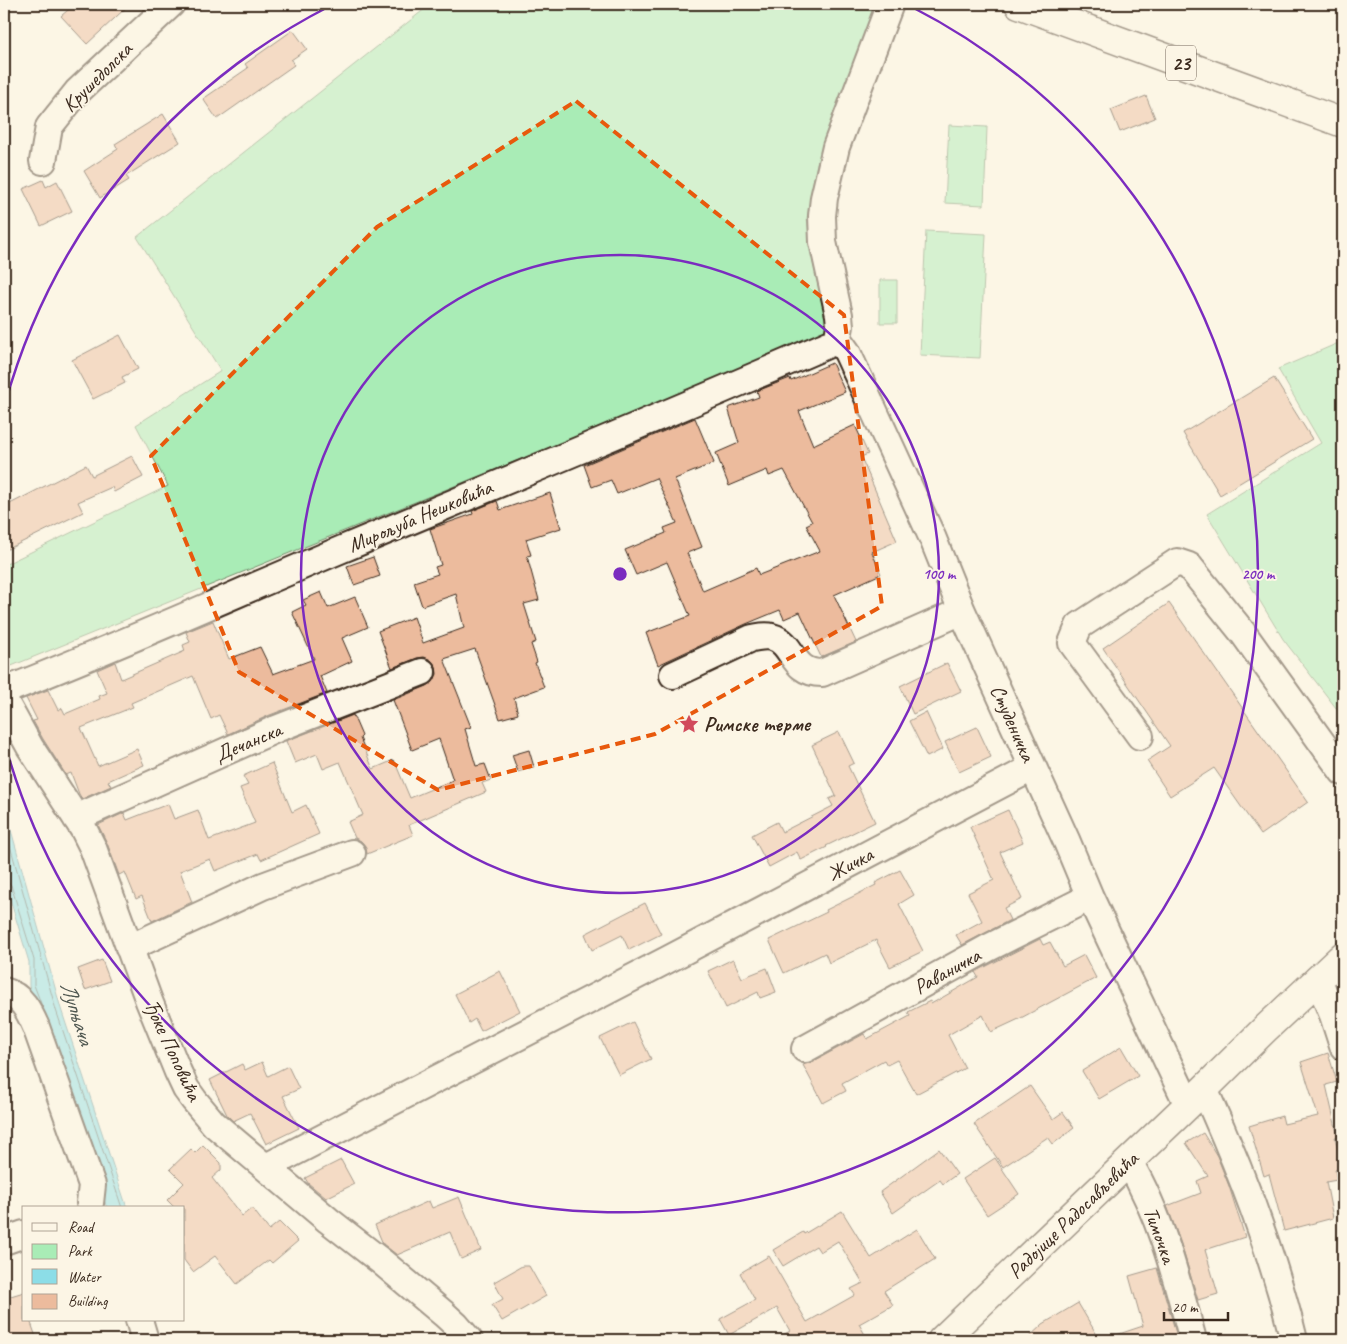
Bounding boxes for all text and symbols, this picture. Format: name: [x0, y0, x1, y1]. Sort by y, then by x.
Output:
street label: Крушедолска: [56, 35, 139, 118]
road number: 23: [1166, 46, 1196, 80]
street label: Мирољуба Нешковића: [344, 473, 498, 558]
centre of rings: [611, 565, 629, 583]
text: 100 m: [923, 565, 957, 584]
text: 200 m: [1242, 565, 1276, 584]
street label: Студеничка: [985, 681, 1042, 767]
place label: Римске терме: [704, 711, 812, 737]
place icon: Римске терме: [678, 713, 700, 735]
street label: Дечанска: [211, 715, 287, 768]
street label: Жичка: [823, 840, 879, 887]
street label: Раваничка: [909, 941, 987, 1000]
water label: Лупњача: [54, 978, 101, 1050]
street label: Ђоке Поповића: [137, 995, 209, 1107]
street label: Радојице Радосављевића: [1002, 1145, 1145, 1284]
street label: Тимочка: [1138, 1203, 1183, 1269]
legend: [22, 1206, 185, 1322]
text: Road: [68, 1218, 95, 1237]
text: Park: [68, 1242, 93, 1261]
text: Water: [68, 1268, 102, 1287]
scale bar: [1164, 1289, 1228, 1321]
text: Building: [68, 1292, 108, 1311]
text: 20 m: [1172, 1298, 1199, 1317]

